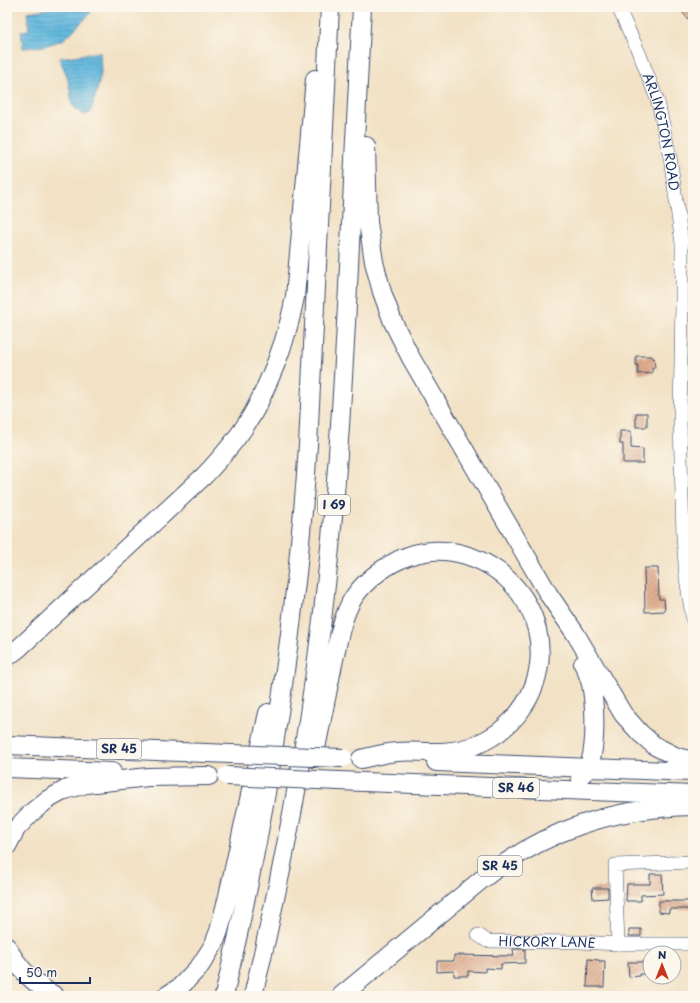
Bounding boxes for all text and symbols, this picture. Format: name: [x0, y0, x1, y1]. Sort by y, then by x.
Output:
street label: ARLINGTON ROAD: [639, 70, 685, 192]
road number: I 69: [318, 495, 350, 515]
road number: SR 45: [97, 739, 141, 759]
road number: SR 46: [493, 778, 539, 798]
road number: SR 45: [478, 856, 522, 876]
street label: HICKORY LANE: [498, 931, 596, 952]
north arrow: [642, 945, 682, 985]
text: N: [658, 946, 667, 963]
scale bar: [20, 959, 90, 985]
text: 50 m: [26, 963, 57, 981]

